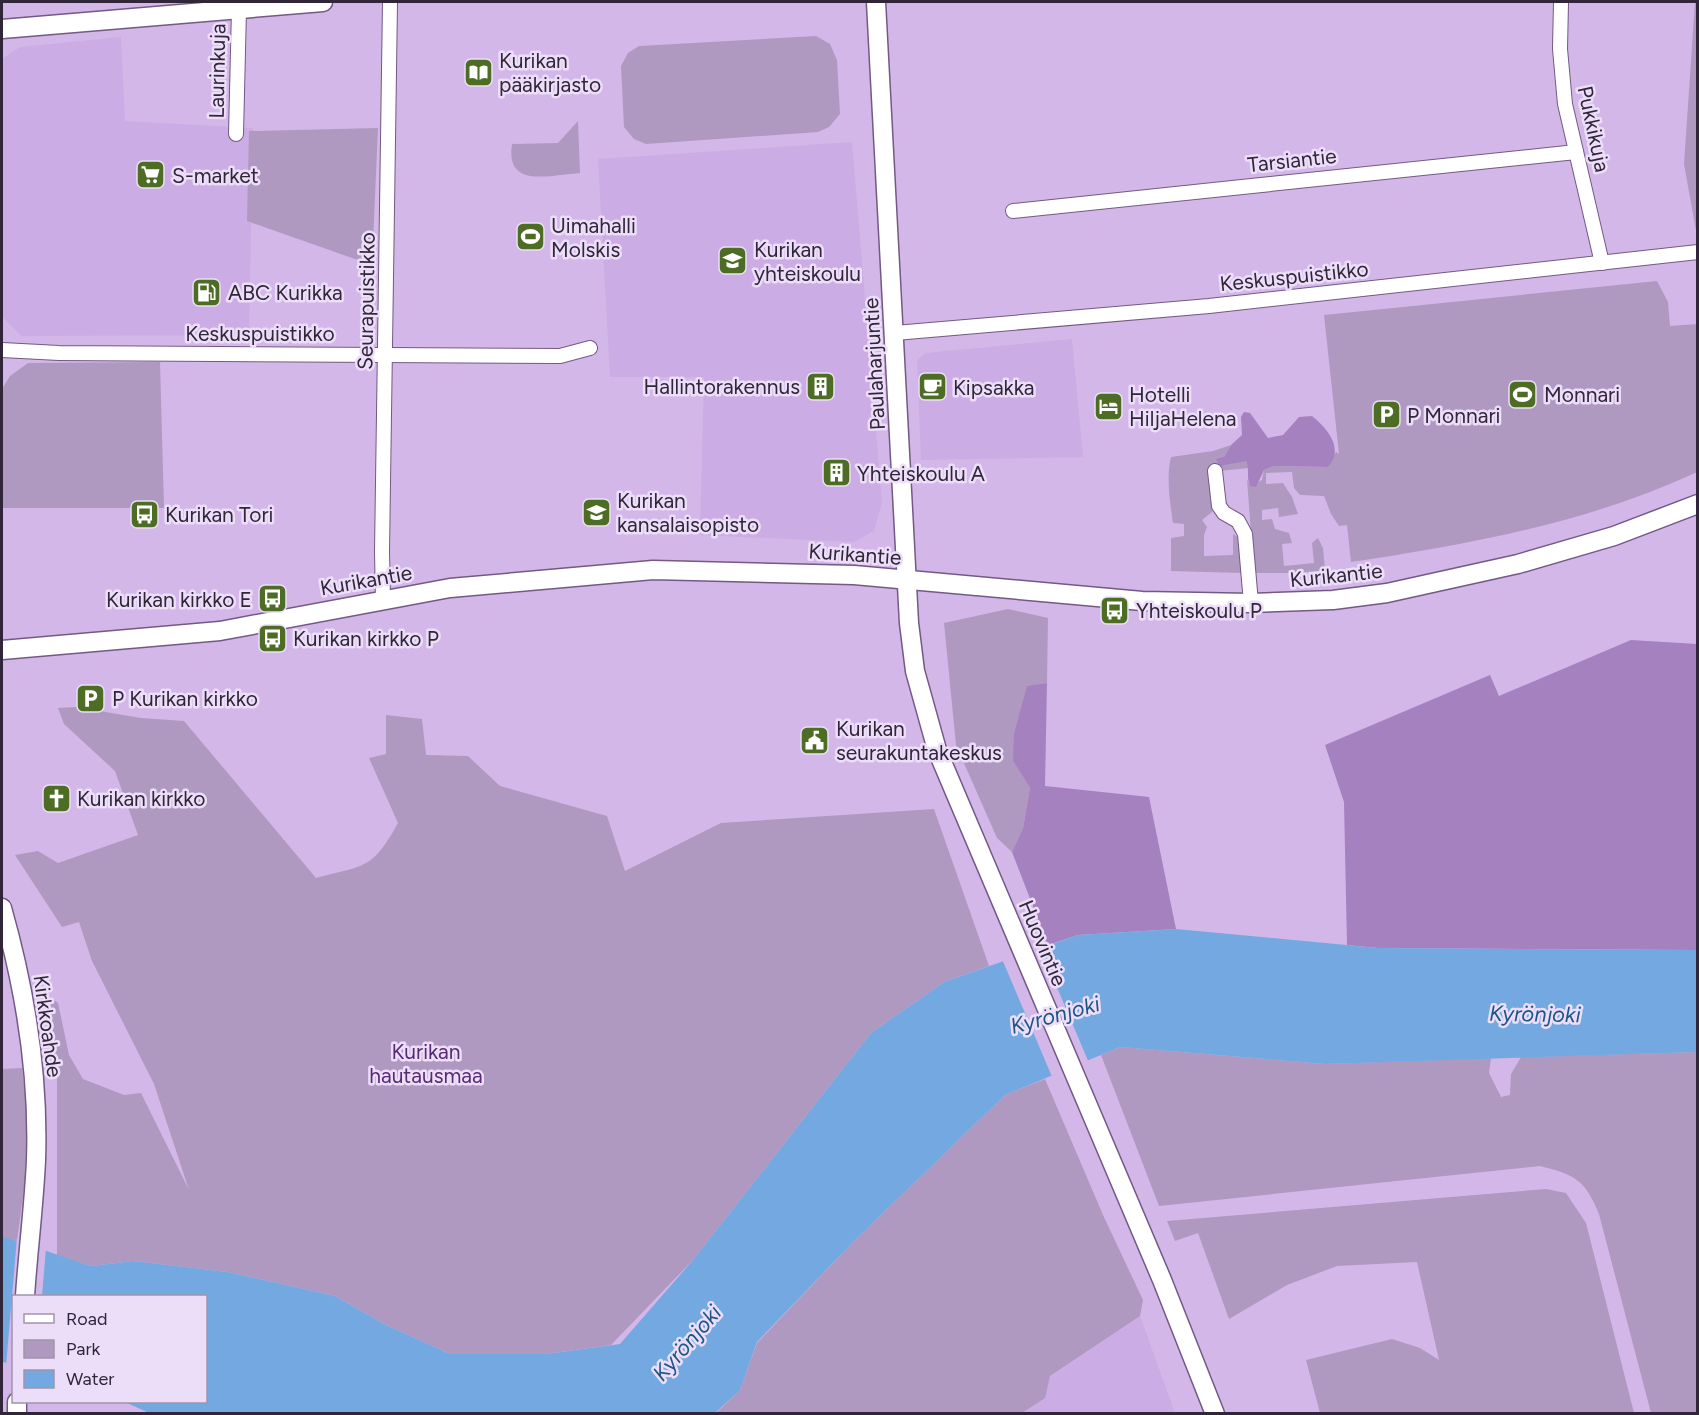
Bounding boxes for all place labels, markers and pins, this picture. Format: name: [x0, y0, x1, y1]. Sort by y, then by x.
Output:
place label: Kurikan pääkirjasto: [499, 48, 601, 97]
library icon: Kurikan pääkirjasto: [462, 56, 494, 88]
supermarket icon: S-market: [135, 159, 167, 191]
place label: S-market: [172, 163, 259, 188]
place label: Uimahalli Molskis: [551, 213, 636, 262]
sports icon: Uimahalli Molskis: [514, 221, 546, 253]
place label: Kurikan yhteiskoulu: [754, 237, 861, 286]
school or university icon: Kurikan yhteiskoulu: [717, 245, 749, 277]
fuel station icon: ABC Kurikka: [191, 276, 223, 308]
place label: ABC Kurikka: [228, 280, 343, 305]
building icon: Hallintorakennus: [805, 370, 837, 402]
cafe icon: Kipsakka: [916, 371, 948, 403]
place label: Hallintorakennus: [643, 374, 800, 399]
place label: Kipsakka: [953, 375, 1034, 400]
sports icon: Monnari: [1507, 378, 1539, 410]
place label: Hotelli HiljaHelena: [1129, 382, 1236, 431]
place label: Monnari: [1544, 382, 1620, 407]
hotel icon: Hotelli HiljaHelena: [1092, 390, 1124, 422]
parking icon: P Monnari: [1370, 399, 1402, 431]
place label: P Monnari: [1407, 403, 1500, 428]
building icon: Yhteiskoulu A: [820, 457, 852, 489]
place label: Yhteiskoulu A: [857, 461, 985, 486]
place label: Kurikan kansalaisopisto: [617, 488, 759, 537]
school or university icon: Kurikan kansalaisopisto: [580, 496, 612, 528]
bus stop icon: Kurikan Tori: [128, 498, 160, 530]
place label: Kurikan Tori: [165, 502, 273, 527]
bus stop icon: Kurikan kirkko E: [257, 583, 289, 615]
place label: Kurikan kirkko E: [106, 587, 252, 612]
bus stop icon: Yhteiskoulu P: [1099, 594, 1131, 626]
place label: Yhteiskoulu P: [1136, 598, 1262, 623]
bus stop icon: Kurikan kirkko P: [256, 622, 288, 654]
place label: Kurikan kirkko P: [293, 626, 439, 651]
parking icon: P Kurikan kirkko: [75, 682, 107, 714]
place label: P Kurikan kirkko: [112, 686, 258, 711]
place label: Kurikan seurakuntakeskus: [836, 716, 1002, 765]
public building icon: Kurikan seurakuntakeskus: [799, 724, 831, 756]
church icon: Kurikan kirkko: [40, 782, 72, 814]
place label: Kurikan kirkko: [77, 786, 206, 811]

